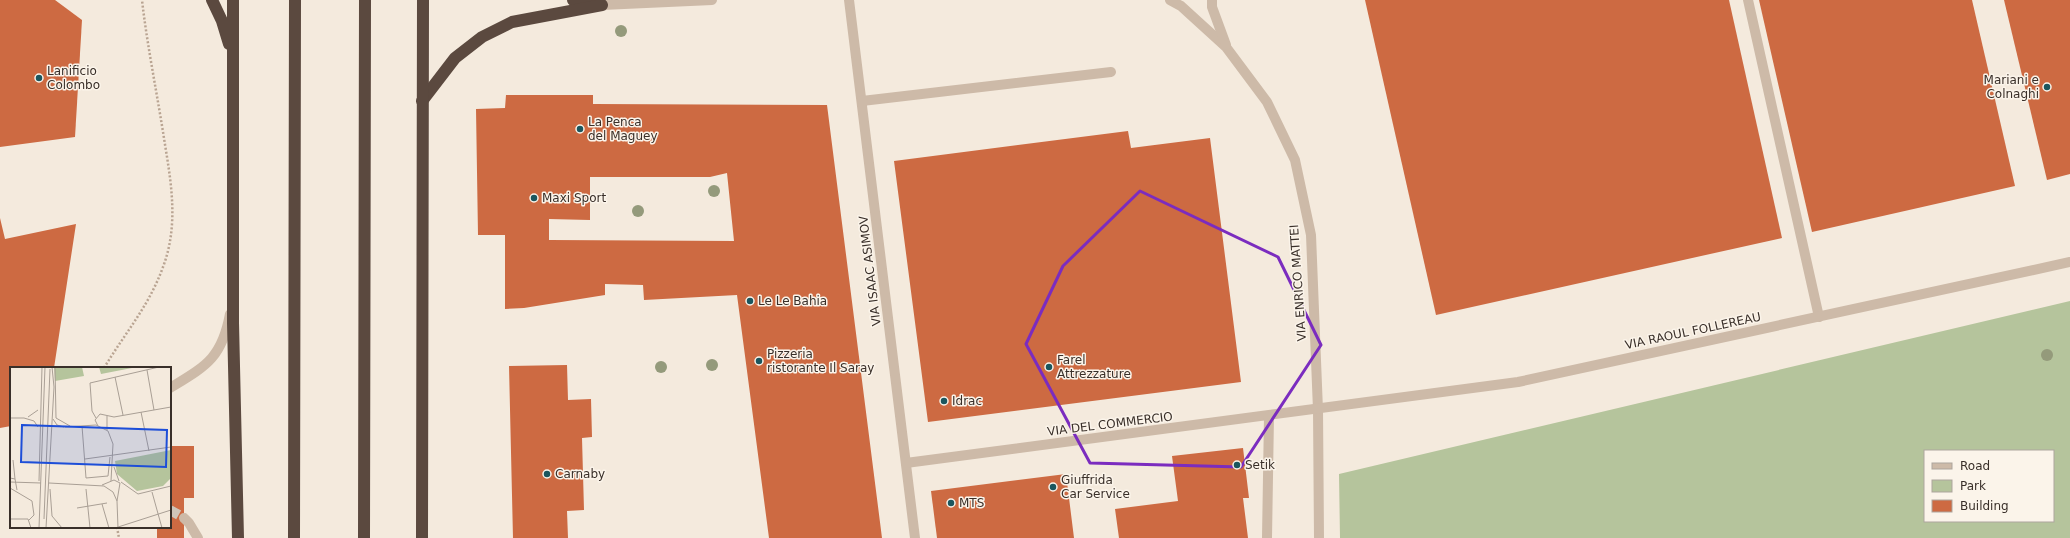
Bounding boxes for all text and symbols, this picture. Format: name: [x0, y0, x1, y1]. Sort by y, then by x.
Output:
place label: Lanificio Colombo: [47, 64, 100, 92]
marker: Lanificio Colombo: [34, 73, 44, 83]
place label: Mariani e Colnaghi: [1984, 73, 2039, 101]
marker: Mariani e Colnaghi: [2042, 82, 2052, 92]
place label: La Penca del Maguey: [588, 115, 658, 143]
marker: La Penca del Maguey: [575, 124, 585, 134]
place label: Maxi Sport: [542, 191, 606, 205]
marker: Maxi Sport: [529, 193, 539, 203]
street label: VIA ISAAC ASIMOV: [856, 214, 884, 327]
street label: VIA ENRICO MATTEI: [1287, 224, 1309, 342]
place label: Le Le Bahia: [758, 294, 827, 308]
marker: Le Le Bahia: [745, 296, 755, 306]
street label: VIA RAOUL FOLLEREAU: [1624, 310, 1762, 352]
place label: Pizzeria ristorante Il Saray: [767, 347, 874, 375]
place label: Farel Attrezzature: [1057, 353, 1131, 381]
marker: Pizzeria ristorante Il Saray: [754, 356, 764, 366]
marker: Farel Attrezzature: [1044, 362, 1054, 372]
inset map: [10, 367, 171, 528]
place label: Idrac: [952, 394, 982, 408]
marker: Idrac: [939, 396, 949, 406]
street label: VIA DEL COMMERCIO: [1046, 409, 1174, 439]
legend: [1924, 450, 2054, 522]
place label: Setik: [1245, 458, 1275, 472]
text: Road: [1960, 459, 1990, 473]
marker: Setik: [1232, 460, 1242, 470]
place label: Carnaby: [555, 467, 605, 481]
marker: Carnaby: [542, 469, 552, 479]
place label: Giuffrida Car Service: [1061, 473, 1130, 501]
text: Park: [1960, 479, 1986, 493]
marker: Giuffrida Car Service: [1048, 482, 1058, 492]
place label: MTS: [959, 496, 984, 510]
marker: MTS: [946, 498, 956, 508]
text: Building: [1960, 499, 2009, 513]

